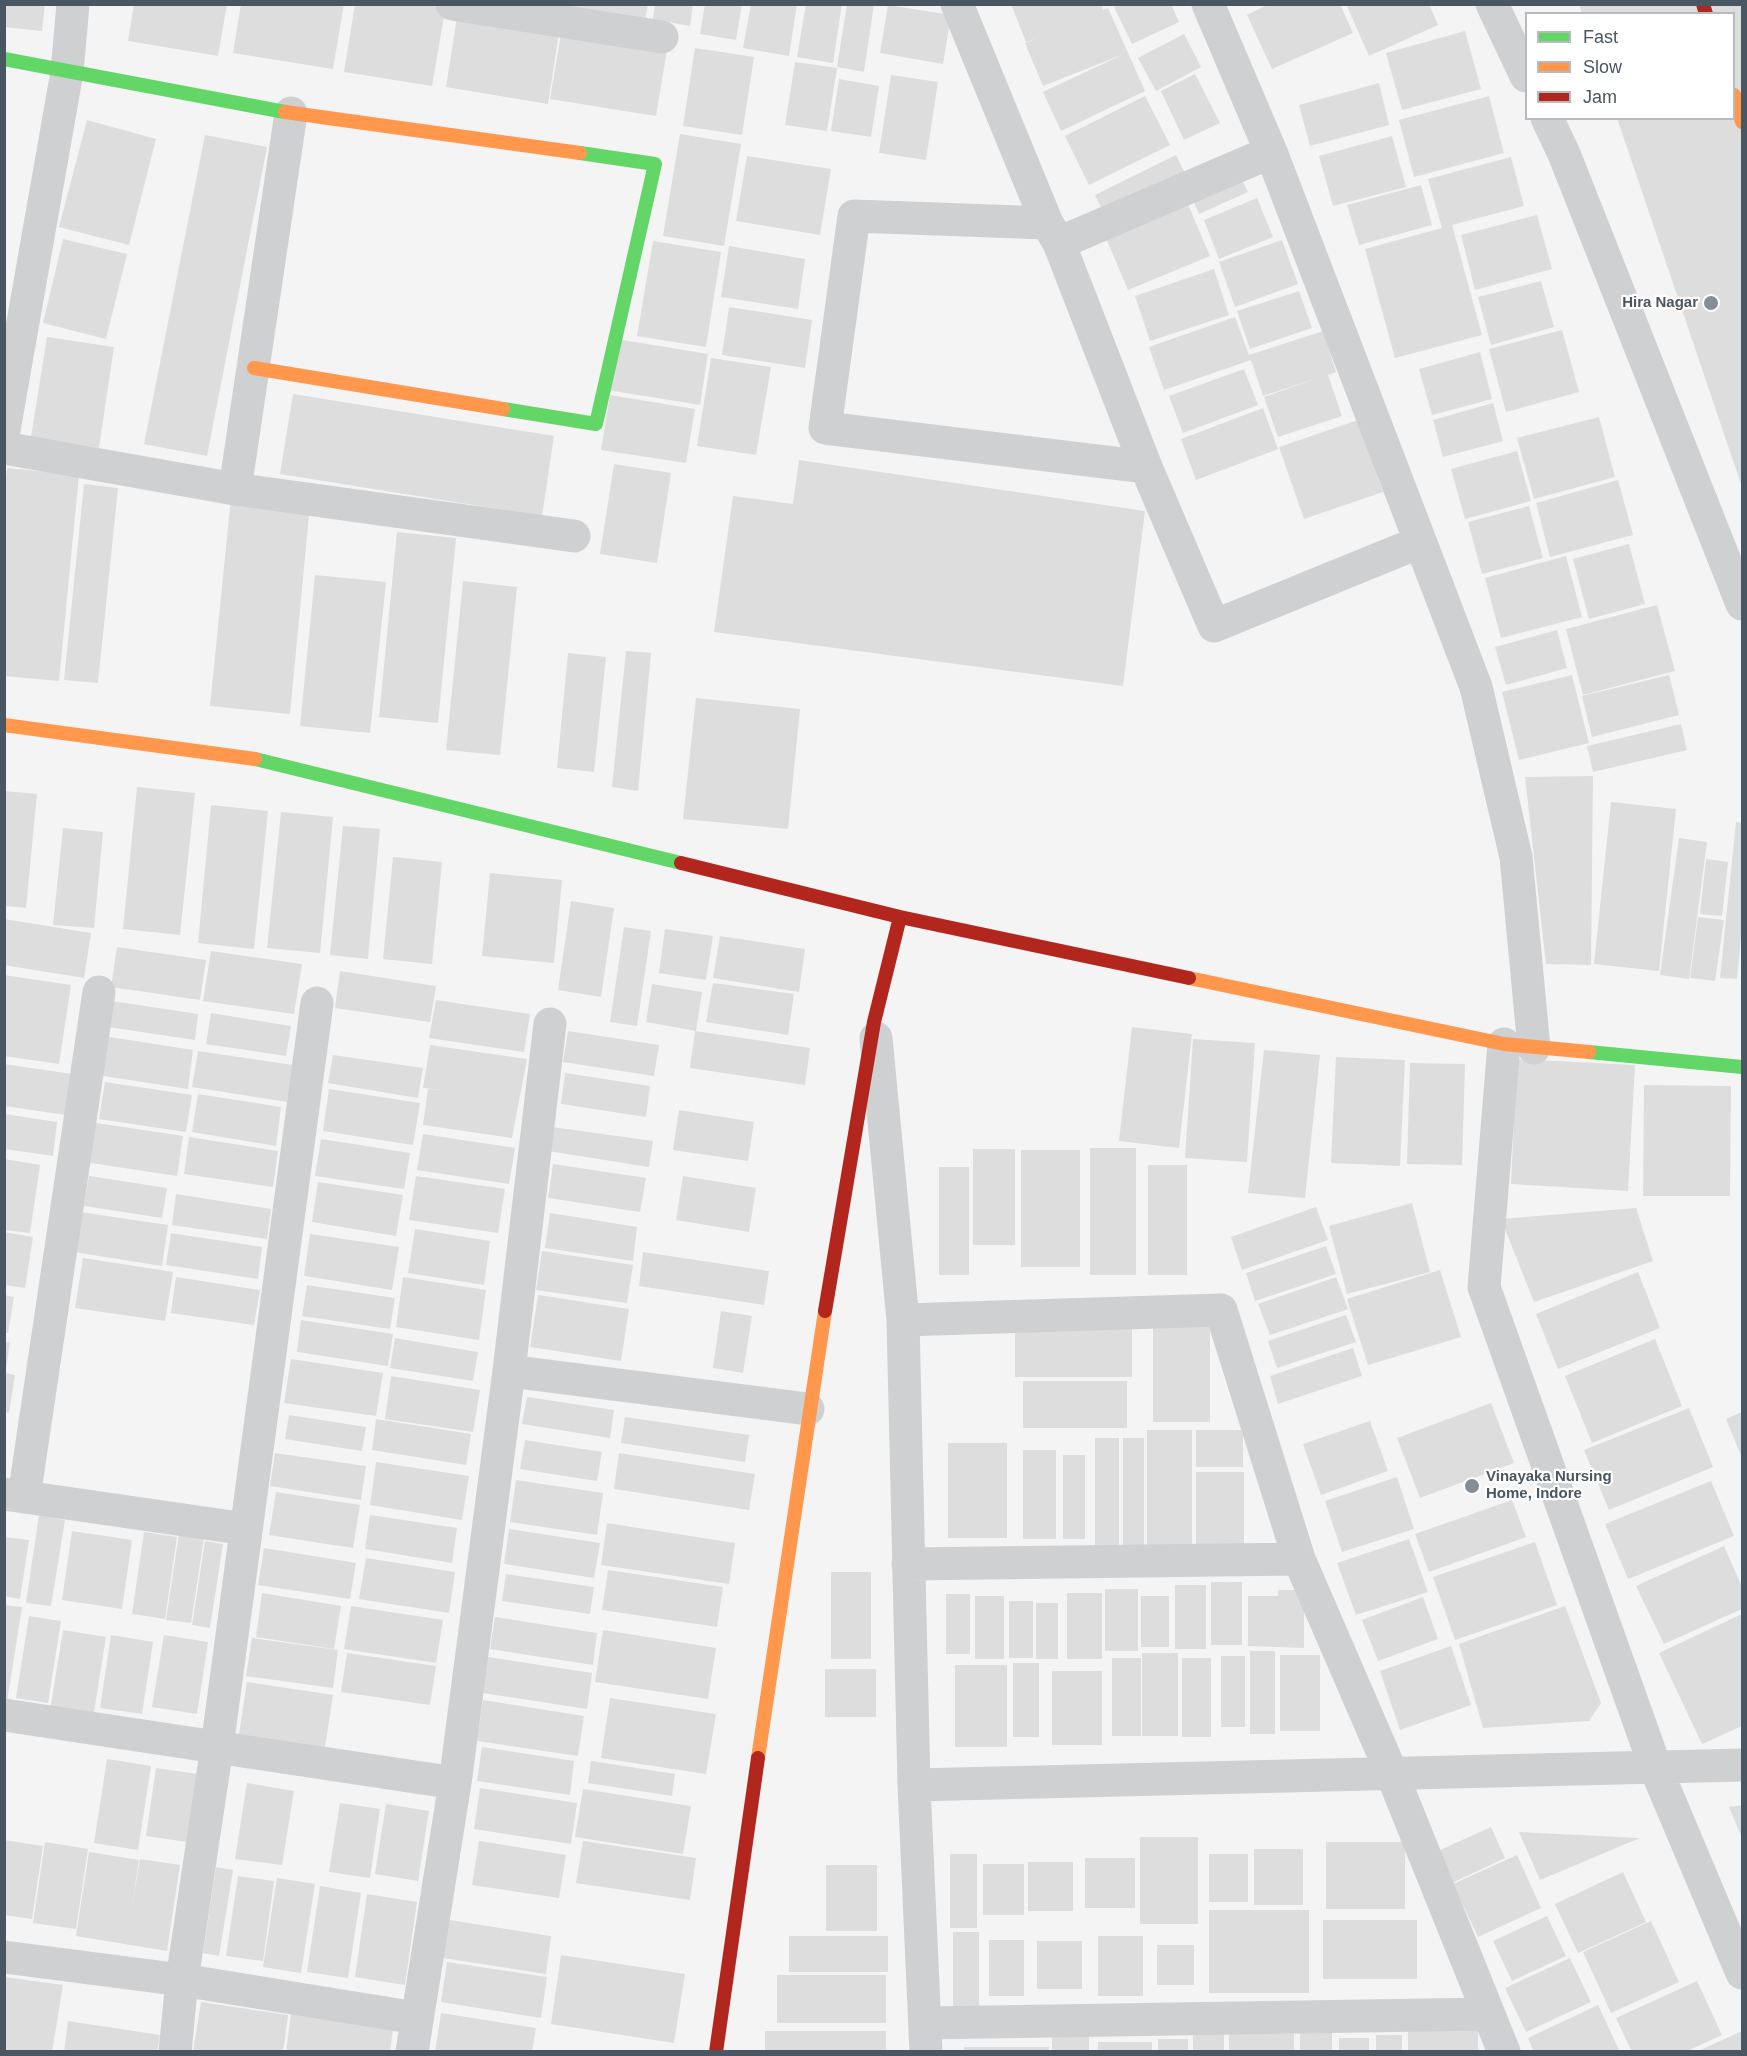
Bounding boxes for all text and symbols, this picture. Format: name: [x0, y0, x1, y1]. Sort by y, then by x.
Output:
legend: [1525, 12, 1735, 120]
text: Fast: [1583, 27, 1618, 47]
text: Slow: [1583, 57, 1622, 77]
text: Jam: [1583, 87, 1617, 107]
place label: Hira Nagar: [1622, 294, 1698, 312]
marker: Hira Nagar: [1702, 294, 1720, 312]
place label: Vinayaka Nursing Home, Indore: [1486, 1468, 1612, 1503]
marker: Vinayaka Nursing Home, Indore: [1463, 1477, 1481, 1495]

